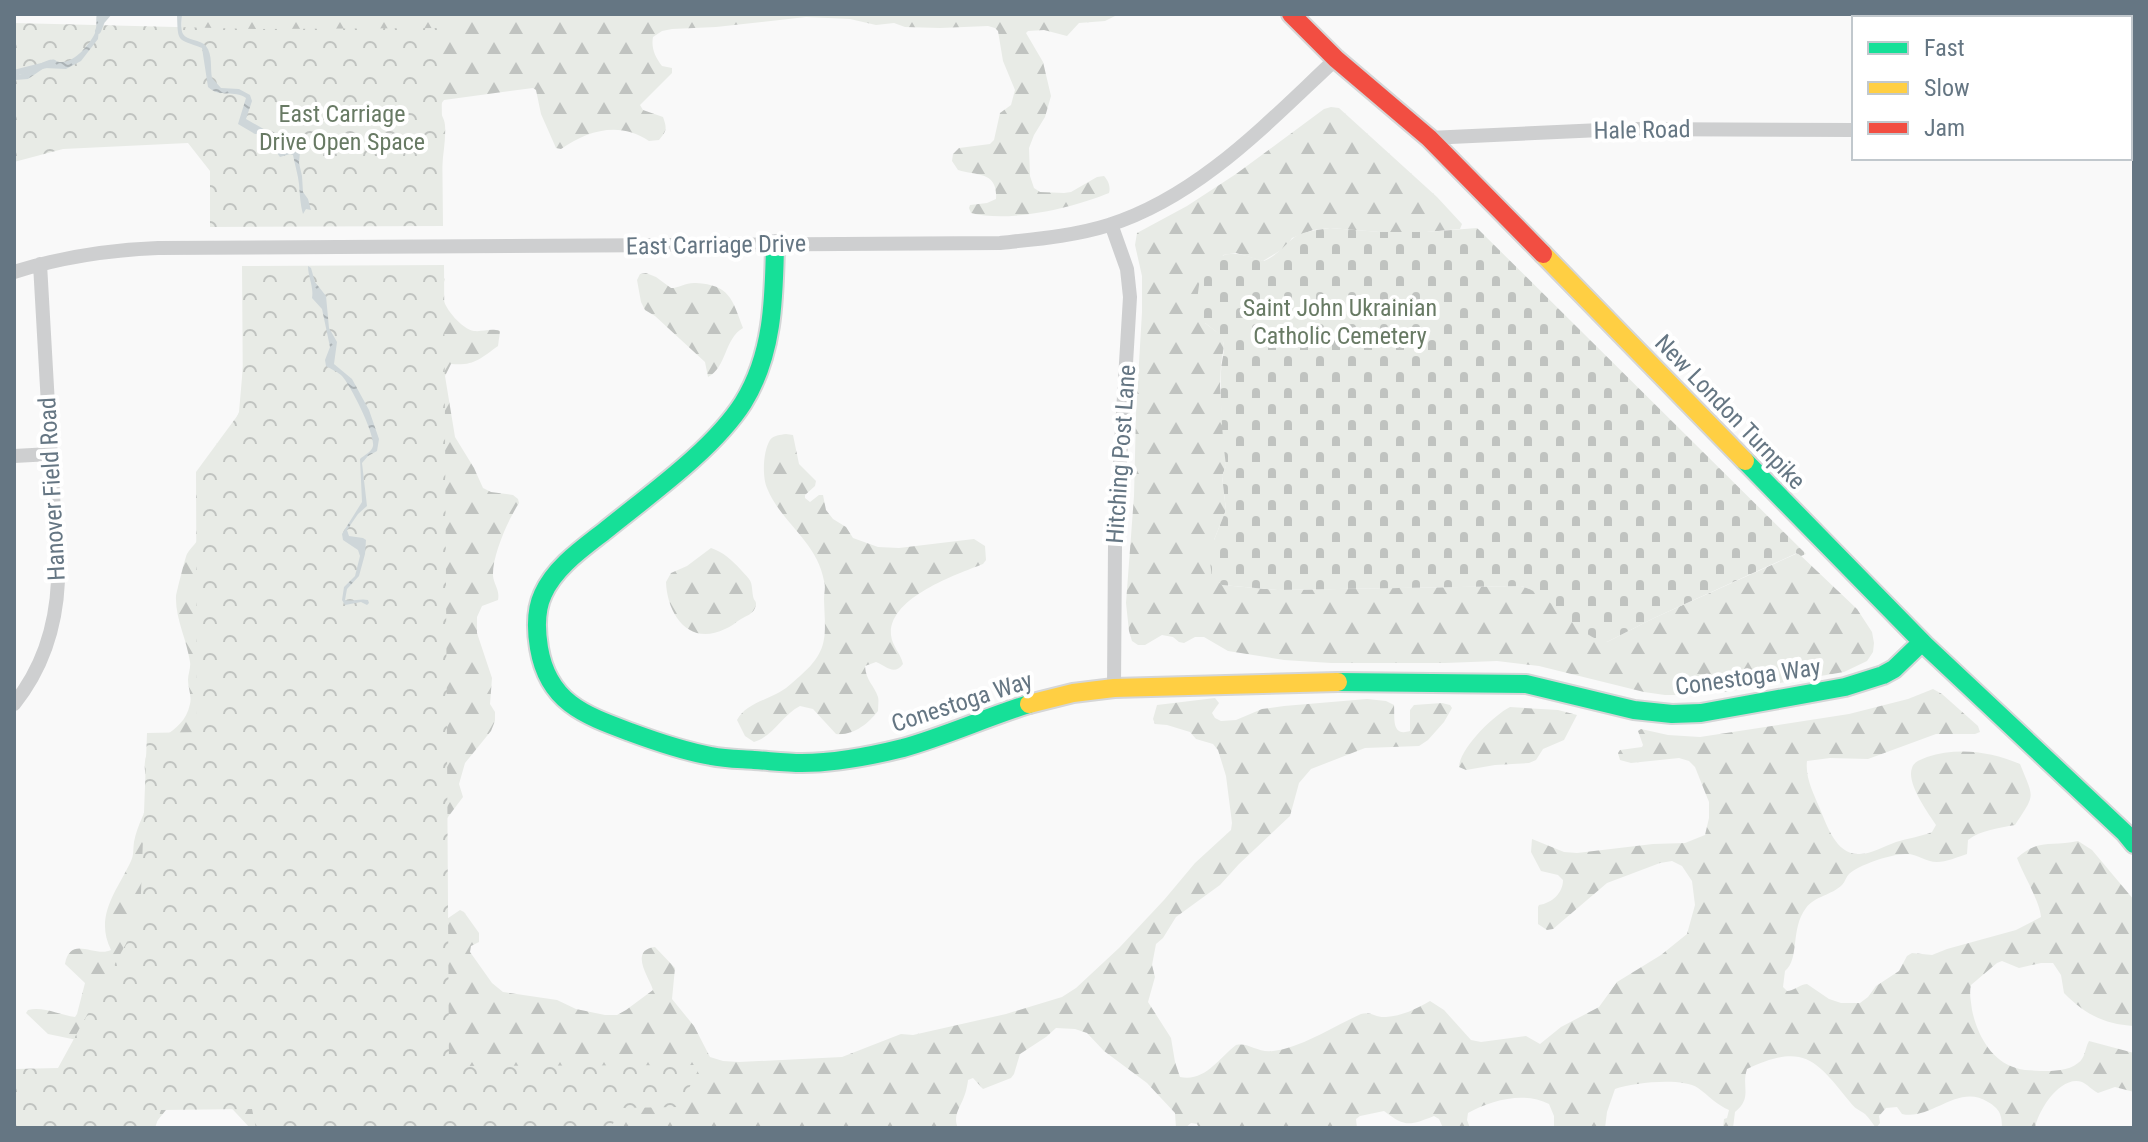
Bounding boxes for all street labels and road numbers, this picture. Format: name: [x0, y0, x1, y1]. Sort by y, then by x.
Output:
street label: Hale Road: [1593, 115, 1691, 145]
street label: East Carriage Drive: [626, 229, 806, 261]
street label: New London Turnpike: [1649, 329, 1811, 495]
street label: Hitching Post Lane: [1101, 364, 1141, 544]
street label: Hanover Field Road: [33, 397, 71, 581]
street label: Conestoga Way: [1674, 653, 1822, 701]
street label: Conestoga Way: [888, 666, 1036, 738]

